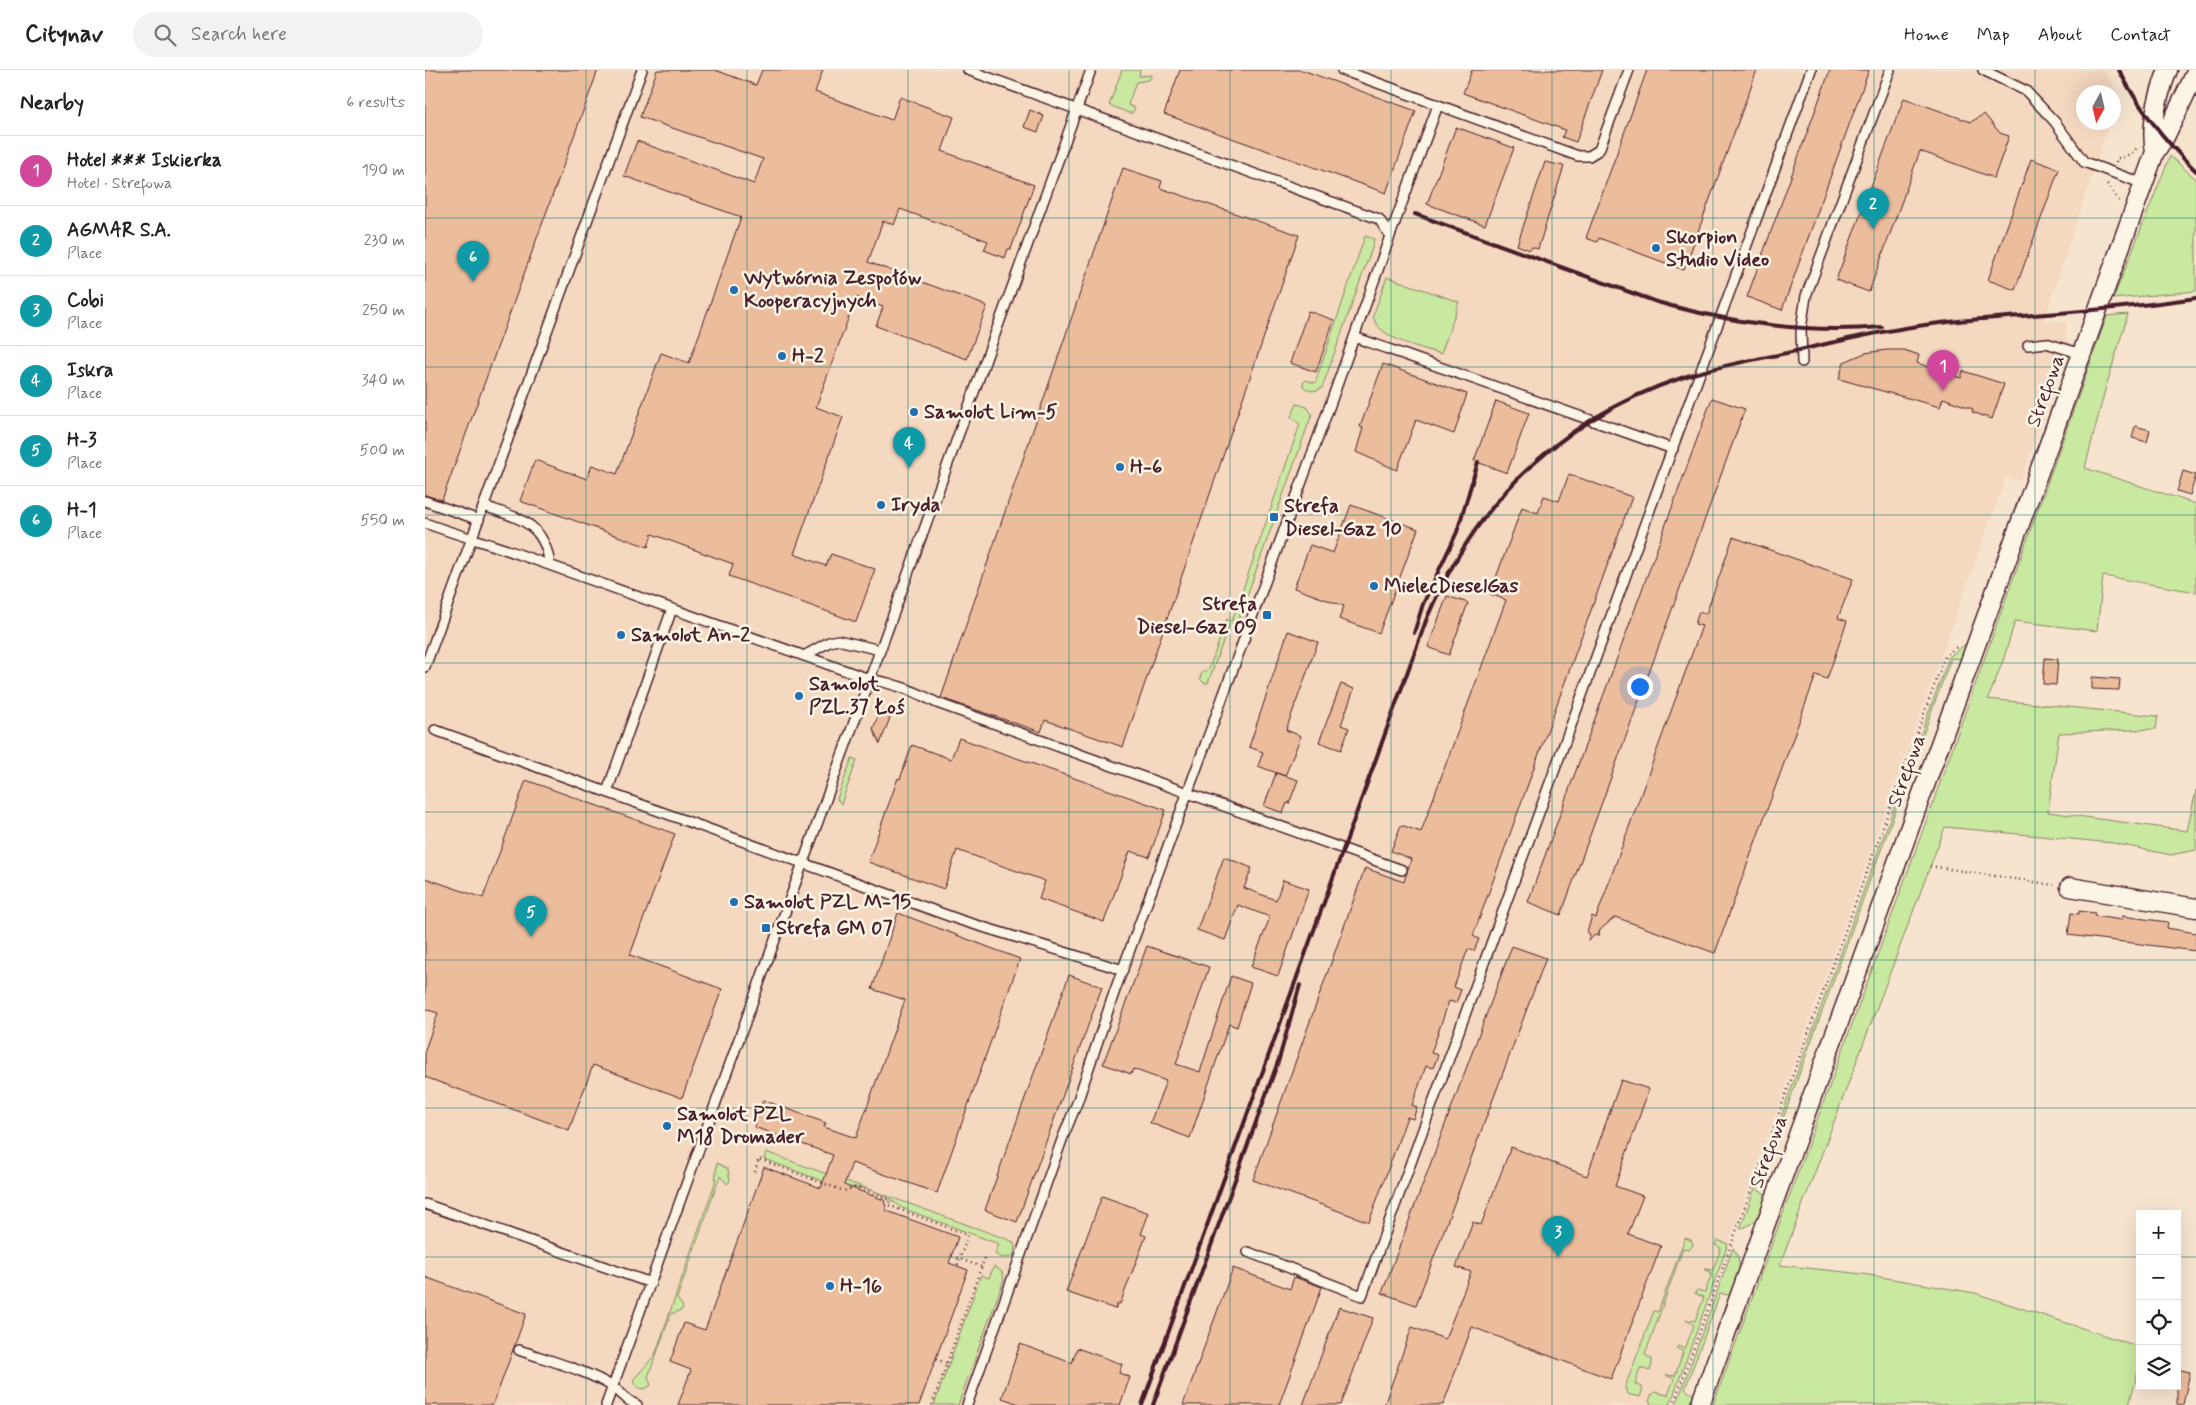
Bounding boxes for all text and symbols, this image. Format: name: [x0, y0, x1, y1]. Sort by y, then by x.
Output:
search box: [133, 12, 483, 57]
text: Citynav: [25, 19, 103, 50]
icon: search: [151, 21, 179, 49]
text: Search here: [191, 22, 287, 47]
text: Home: [1904, 23, 1949, 47]
text: Map: [1977, 23, 2010, 47]
text: About: [2038, 23, 2082, 47]
text: Contact: [2110, 23, 2171, 47]
north arrow: [2076, 85, 2121, 130]
text: Nearby: [20, 89, 84, 117]
text: 6 results: [346, 92, 405, 113]
text: Hotel *** Iskierka: [67, 148, 222, 173]
text: 1: [32, 160, 40, 181]
text: 190 m: [362, 160, 405, 181]
text: Hotel · Strefowa: [67, 173, 172, 194]
pin: 2: [1857, 188, 1889, 229]
text: AGMAR S.A.: [67, 218, 171, 243]
place label: Skorpion Studio Video: [1666, 224, 1769, 274]
text: 2: [32, 230, 40, 251]
text: 230 m: [364, 230, 405, 251]
pin: 6: [457, 241, 489, 282]
marker: Skorpion Studio Video: [1650, 242, 1662, 254]
text: Place: [67, 243, 102, 264]
place label: Wytwórnia Zespołów Kooperacyjnych: [743, 265, 921, 315]
marker: Wytwórnia Zespołów Kooperacyjnych: [728, 284, 740, 296]
text: Cobi: [67, 288, 104, 313]
text: 3: [32, 300, 40, 321]
text: 250 m: [362, 300, 405, 321]
text: Place: [67, 313, 102, 334]
place label: H-2: [792, 343, 824, 370]
marker: H-2: [776, 350, 788, 362]
pin: 1: [1927, 350, 1959, 391]
street label: Strefowa: [2020, 351, 2073, 432]
text: Iskra: [67, 358, 113, 383]
text: 4: [31, 370, 41, 391]
text: 340 m: [361, 370, 405, 391]
text: Place: [67, 383, 102, 404]
place label: Samolot Lim-5: [924, 399, 1058, 426]
marker: Samolot Lim-5: [908, 406, 920, 418]
pin: 4: [893, 427, 925, 468]
text: H-3: [67, 428, 97, 453]
text: 5: [31, 440, 41, 461]
text: 500 m: [360, 440, 405, 461]
text: Place: [67, 453, 102, 474]
place label: H-6: [1130, 454, 1162, 481]
marker: H-6: [1114, 461, 1126, 473]
place label: Iryda: [891, 492, 941, 519]
place label: Strefa Diesel-Gaz 10: [1284, 493, 1402, 543]
text: H-1: [67, 498, 96, 523]
marker: Iryda: [875, 499, 887, 511]
text: 6: [32, 510, 40, 531]
text: 550 m: [360, 510, 405, 531]
marker: Strefa Diesel-Gaz 10: [1268, 511, 1280, 523]
text: Place: [67, 523, 102, 544]
place label: MielecDieselGas: [1384, 573, 1519, 600]
marker: MielecDieselGas: [1368, 580, 1380, 592]
place label: Strefa Diesel-Gaz 09: [1136, 591, 1257, 641]
marker: Strefa Diesel-Gaz 09: [1261, 609, 1273, 621]
place label: Samolot An-2: [631, 622, 750, 649]
marker: Samolot An-2: [615, 629, 627, 641]
place label: Samolot PZL.37 Łoś: [809, 671, 905, 721]
your location: [1627, 674, 1653, 700]
marker: Samolot PZL.37 Łoś: [793, 690, 805, 702]
street label: Strefowa: [1881, 731, 1934, 812]
place label: Samolot PZL M-15: [744, 889, 911, 916]
pin: 5: [515, 896, 547, 937]
marker: Samolot PZL M-15: [728, 896, 740, 908]
place label: Strefa GM 07: [776, 915, 893, 942]
marker: Strefa GM 07: [760, 922, 772, 934]
place label: Samolot PZL M18 Dromader: [677, 1101, 805, 1151]
street label: Strefowa: [1743, 1112, 1796, 1193]
marker: Samolot PZL M18 Dromader: [661, 1120, 673, 1132]
map controls: [2136, 1210, 2181, 1390]
button: +: [2136, 1210, 2181, 1255]
pin: 3: [1542, 1216, 1574, 1257]
button: −: [2136, 1255, 2181, 1300]
place label: H-16: [840, 1273, 882, 1300]
marker: H-16: [824, 1280, 836, 1292]
button: locate: [2136, 1300, 2181, 1345]
button: layers: [2136, 1345, 2181, 1390]

